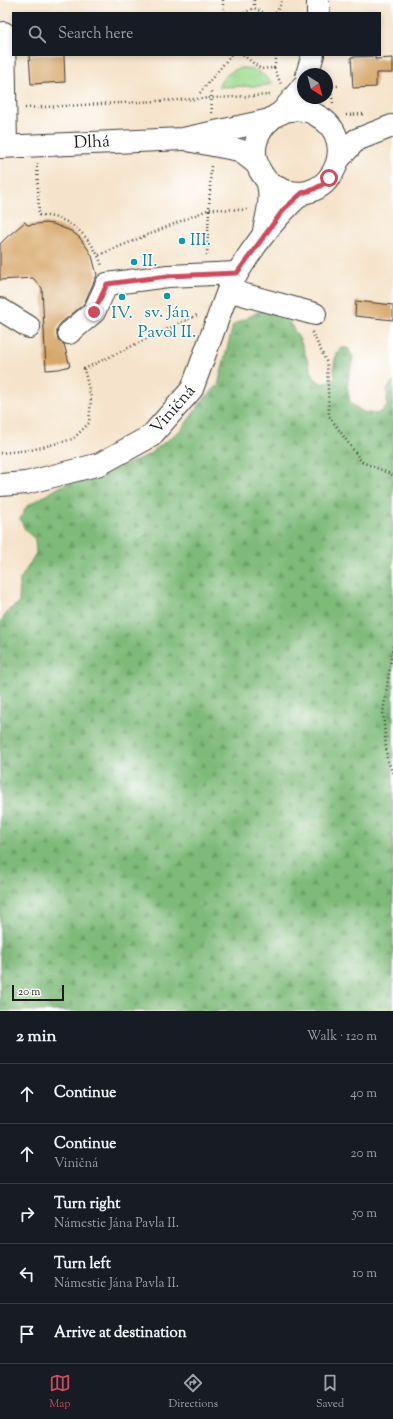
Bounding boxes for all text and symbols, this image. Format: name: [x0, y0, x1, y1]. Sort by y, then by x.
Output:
search box: [12, 12, 381, 56]
icon: search: [26, 23, 48, 45]
text: Search here: [58, 24, 133, 45]
north arrow: [297, 68, 333, 104]
street label: Dlhá: [73, 130, 111, 156]
route start: [320, 169, 338, 187]
place label: III.: [190, 229, 211, 253]
marker: III.: [177, 236, 187, 246]
place label: II.: [142, 250, 157, 274]
marker: II.: [129, 257, 139, 267]
marker: sv. Ján Pavol II.: [162, 291, 172, 301]
marker: IV.: [117, 292, 127, 302]
place label: sv. Ján Pavol II.: [138, 301, 196, 345]
place label: IV.: [111, 302, 133, 326]
route end: [85, 303, 103, 321]
street label: Viničná: [145, 380, 202, 440]
scale bar: [12, 983, 64, 1002]
text: 20 m: [18, 984, 40, 1000]
text: 2 min: [16, 1025, 57, 1049]
text: Walk · 120 m: [307, 1028, 377, 1046]
icon: ahead: [16, 1083, 38, 1105]
text: Continue: [54, 1083, 116, 1104]
text: 40 m: [350, 1085, 377, 1103]
text: Continue: [54, 1134, 116, 1155]
icon: ahead: [16, 1143, 38, 1165]
text: 20 m: [351, 1145, 377, 1163]
text: Viničná: [54, 1155, 98, 1173]
text: Turn right: [54, 1194, 120, 1215]
icon: right: [16, 1203, 38, 1225]
text: 50 m: [352, 1205, 377, 1223]
text: Námestie Jána Pavla II.: [54, 1215, 179, 1233]
text: Turn left: [54, 1254, 111, 1275]
icon: left: [16, 1263, 38, 1285]
text: 10 m: [352, 1265, 377, 1283]
text: Námestie Jána Pavla II.: [54, 1275, 179, 1293]
icon: arrive: [16, 1323, 38, 1345]
text: Arrive at destination: [54, 1323, 187, 1344]
tab: Map: [49, 1372, 71, 1412]
tab: Directions: [169, 1372, 218, 1412]
tab: Saved: [316, 1372, 344, 1412]

